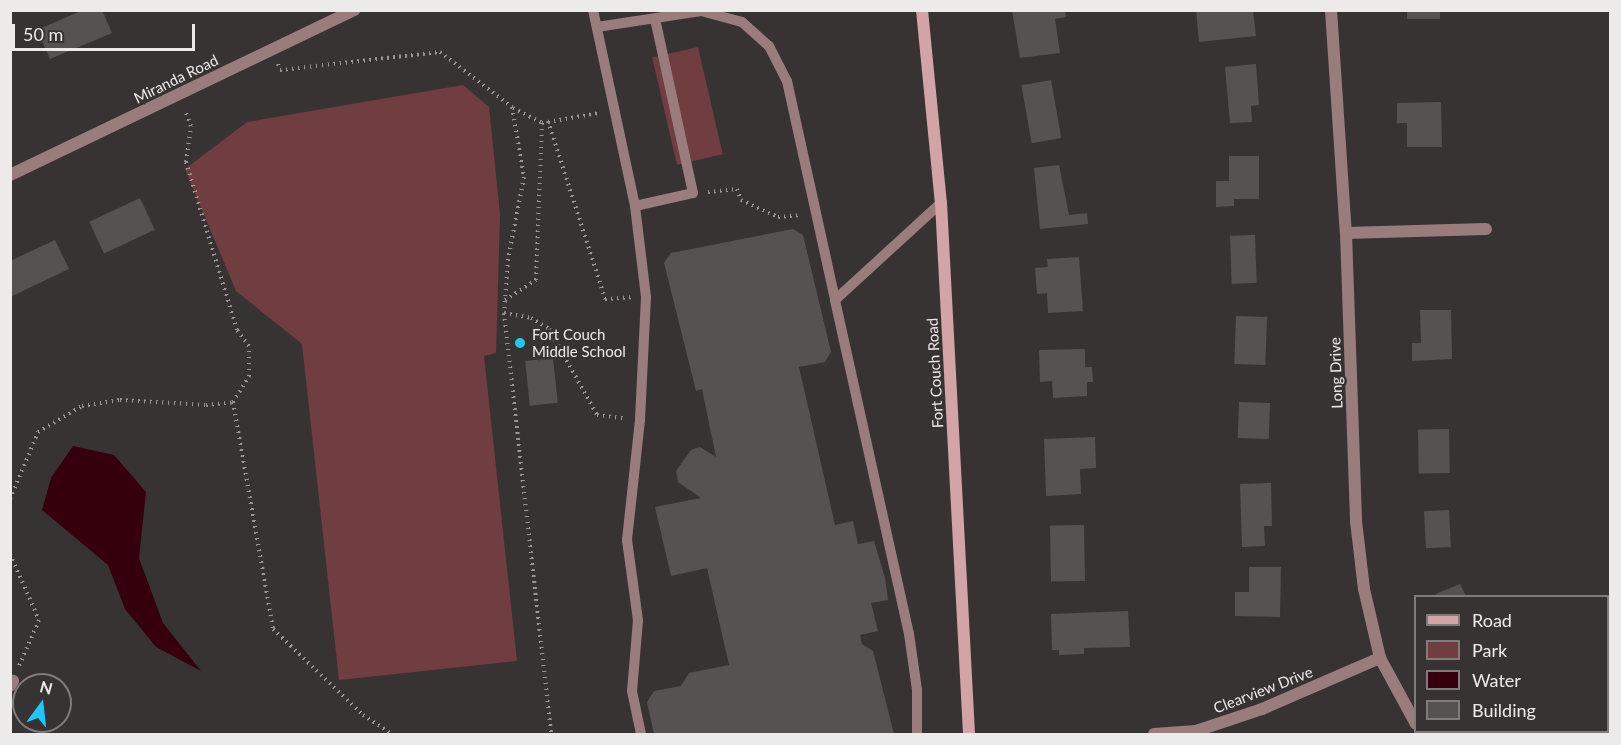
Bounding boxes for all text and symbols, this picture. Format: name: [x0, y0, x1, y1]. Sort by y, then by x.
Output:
scale bar: [15, 12, 198, 50]
text: 50 m: [23, 23, 63, 45]
street label: Miranda Road: [131, 51, 221, 107]
street label: Fort Couch Road: [923, 317, 947, 429]
place label: Fort Couch Middle School: [532, 325, 626, 360]
marker: Fort Couch Middle School: [513, 336, 527, 350]
street label: Long Drive: [1326, 337, 1346, 409]
legend: [1414, 595, 1609, 733]
text: Road: [1472, 609, 1512, 631]
text: Park: [1472, 639, 1507, 661]
street label: Clearview Drive: [1211, 663, 1315, 717]
text: Water: [1472, 669, 1521, 691]
north arrow: [12, 673, 72, 733]
text: N: [38, 676, 55, 698]
text: Building: [1472, 699, 1536, 721]

